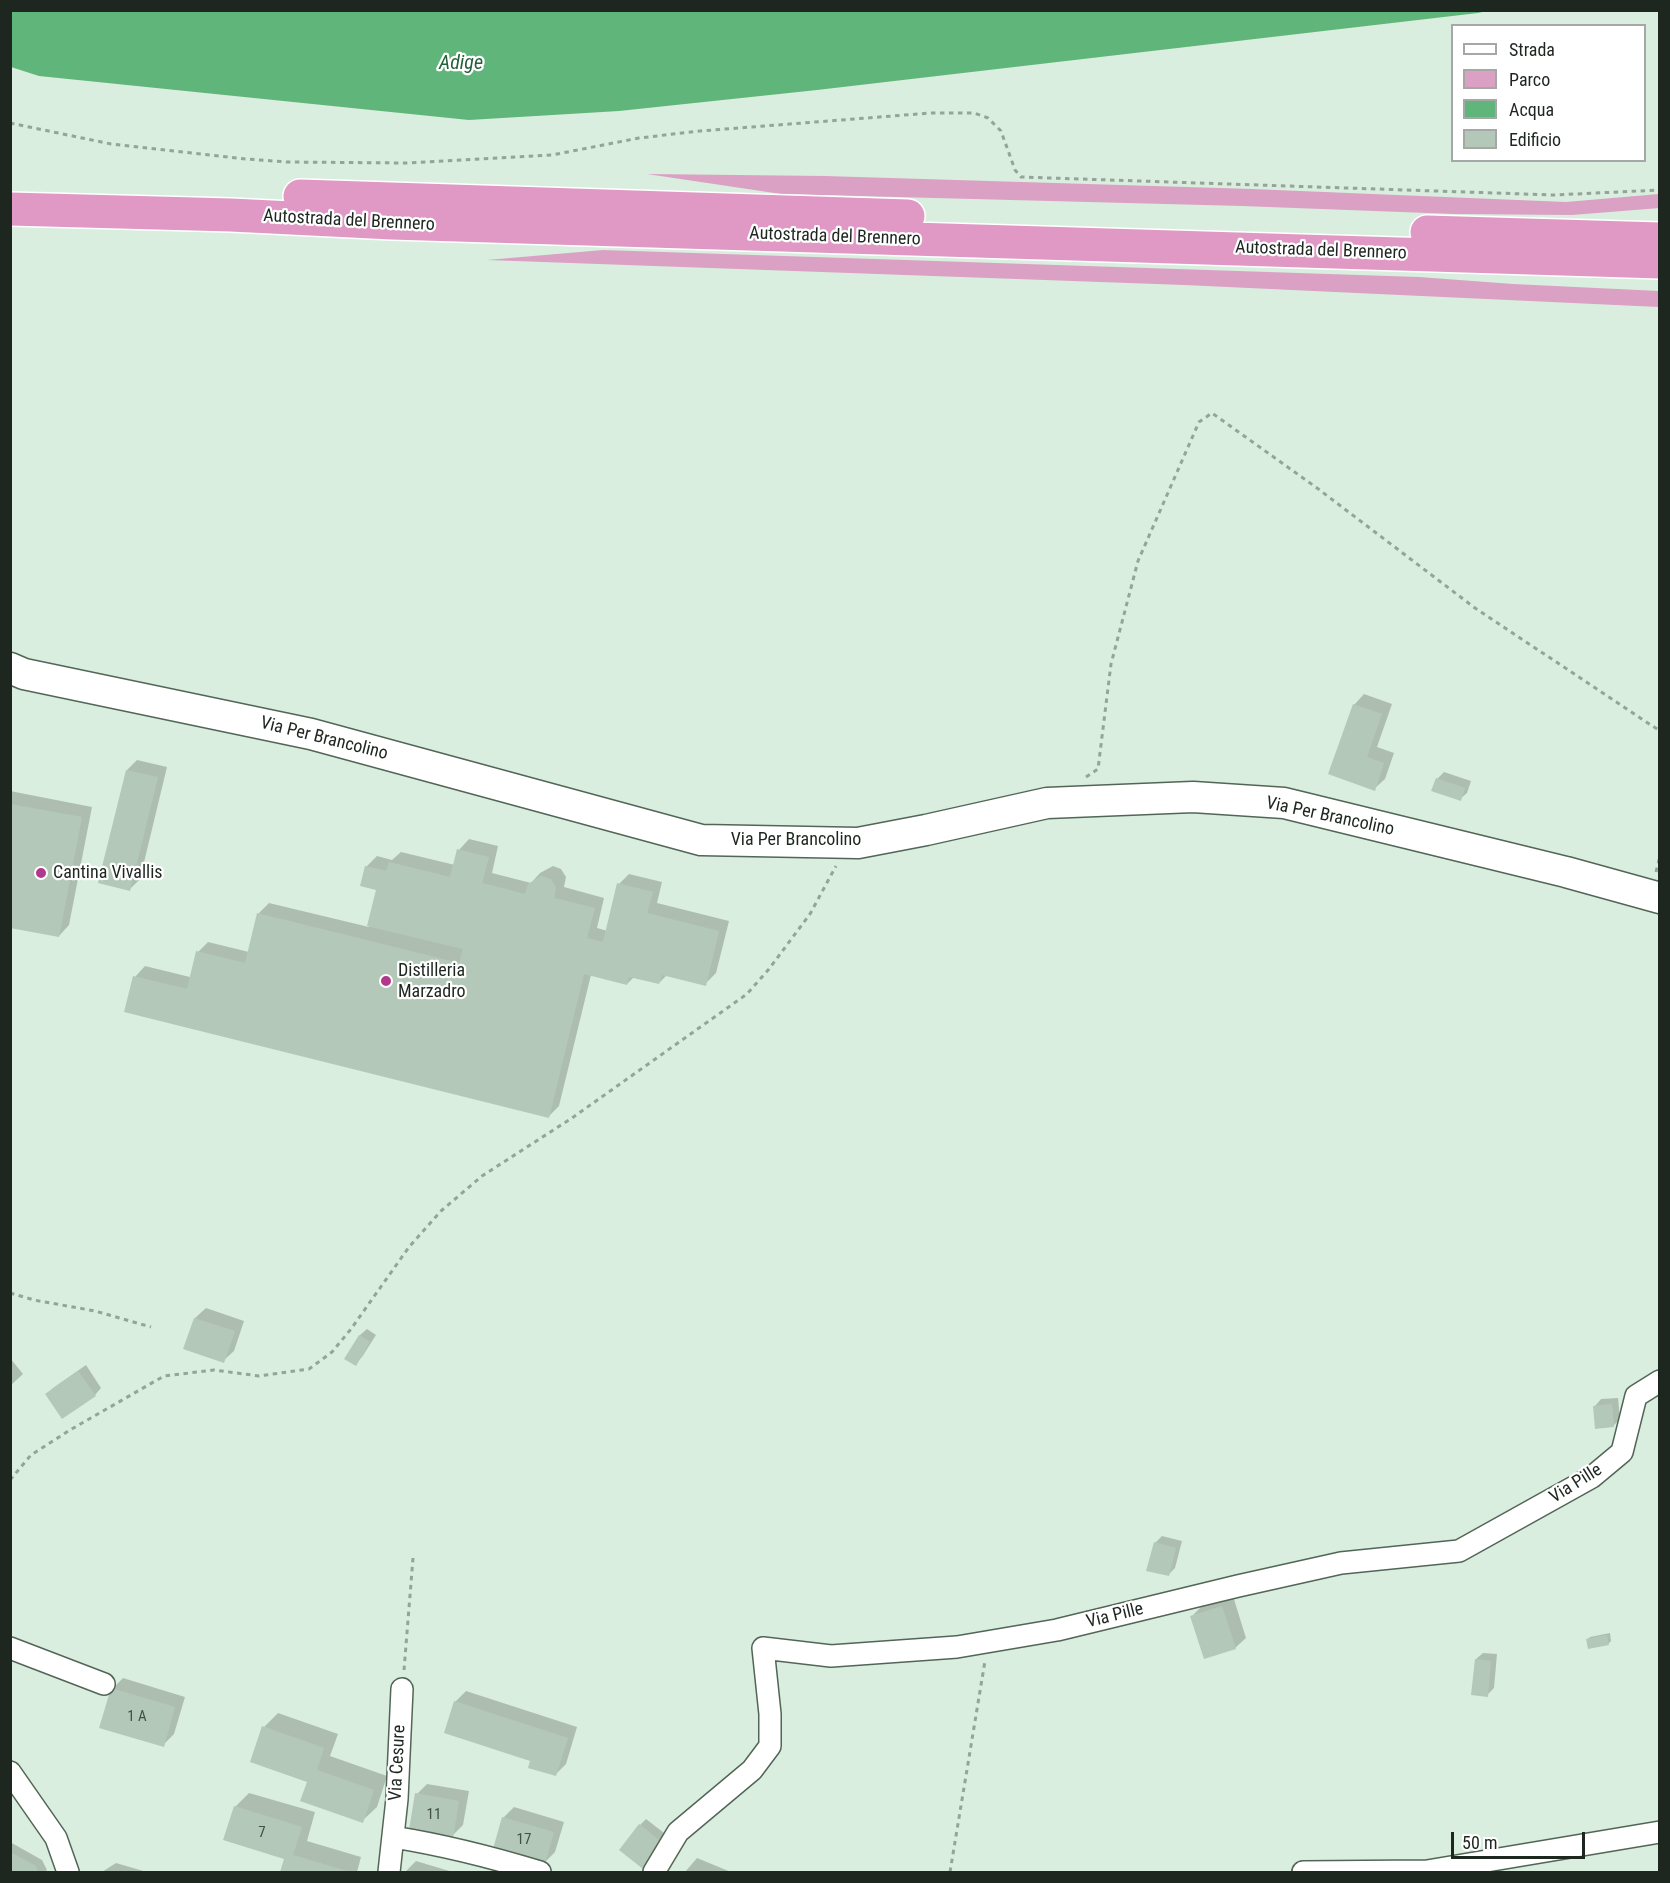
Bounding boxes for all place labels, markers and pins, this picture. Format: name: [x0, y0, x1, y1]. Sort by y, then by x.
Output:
place label: Cantina Vivallis: [53, 862, 162, 884]
marker: Cantina Vivallis: [34, 866, 48, 880]
place label: Distilleria Marzadro: [398, 960, 466, 1002]
marker: Distilleria Marzadro: [379, 974, 393, 988]

